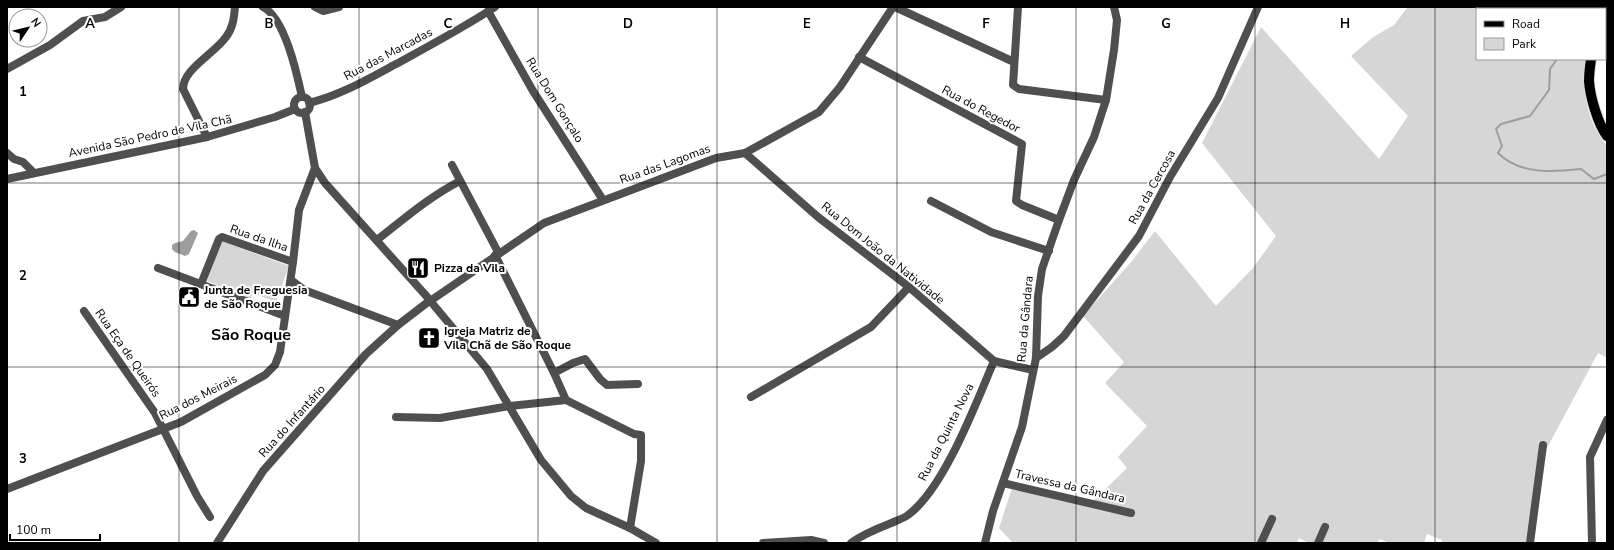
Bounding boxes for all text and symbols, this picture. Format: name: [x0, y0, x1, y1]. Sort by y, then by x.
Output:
north arrow: [8, 8, 48, 48]
legend: [1476, 8, 1606, 60]
text: N: [27, 15, 44, 30]
text: A: [85, 15, 95, 33]
text: B: [265, 15, 274, 33]
text: C: [444, 15, 453, 33]
text: D: [623, 15, 633, 33]
text: E: [803, 15, 811, 33]
text: F: [982, 15, 990, 33]
text: G: [1161, 15, 1171, 33]
text: H: [1340, 15, 1350, 33]
text: Road: [1512, 16, 1540, 32]
street label: Rua das Marcadas: [341, 24, 435, 84]
text: Park: [1512, 36, 1537, 52]
street label: Rua Dom Gonçalo: [522, 54, 588, 146]
street label: Rua do Regedor: [939, 82, 1024, 137]
text: 1: [19, 83, 27, 101]
street label: Avenida São Pedro de Vila Chã: [67, 111, 233, 161]
street label: Rua das Lagomas: [617, 140, 713, 188]
street label: Rua da Cercosa: [1125, 147, 1179, 227]
street label: Rua Dom João da Natividade: [818, 198, 948, 308]
street label: Rua da Ilha: [228, 221, 290, 255]
restaurant icon: Pizza da Vila: [405, 255, 431, 281]
place label: Pizza da Vila: [434, 260, 505, 276]
text: 2: [19, 267, 27, 285]
street label: Rua da Gândara: [1013, 275, 1037, 363]
place label: Junta de Freguesia de São Roque: [203, 282, 308, 312]
public building icon: Junta de Freguesia de São Roque: [176, 284, 202, 310]
street label: Rua Eça de Queirós: [92, 306, 165, 401]
place label: Igreja Matriz de Vila Chã de São Roque: [443, 323, 572, 353]
district label: São Roque: [211, 324, 291, 346]
church icon: Igreja Matriz de Vila Chã de São Roque: [416, 325, 442, 351]
street label: Rua dos Meirais: [156, 370, 240, 423]
street label: Rua da Quinta Nova: [914, 380, 978, 484]
street label: Rua do Infantário: [255, 381, 329, 461]
text: 3: [19, 450, 27, 468]
street label: Travessa da Gândara: [1013, 466, 1127, 506]
scale bar: [10, 516, 100, 542]
text: 100 m: [16, 522, 51, 538]

